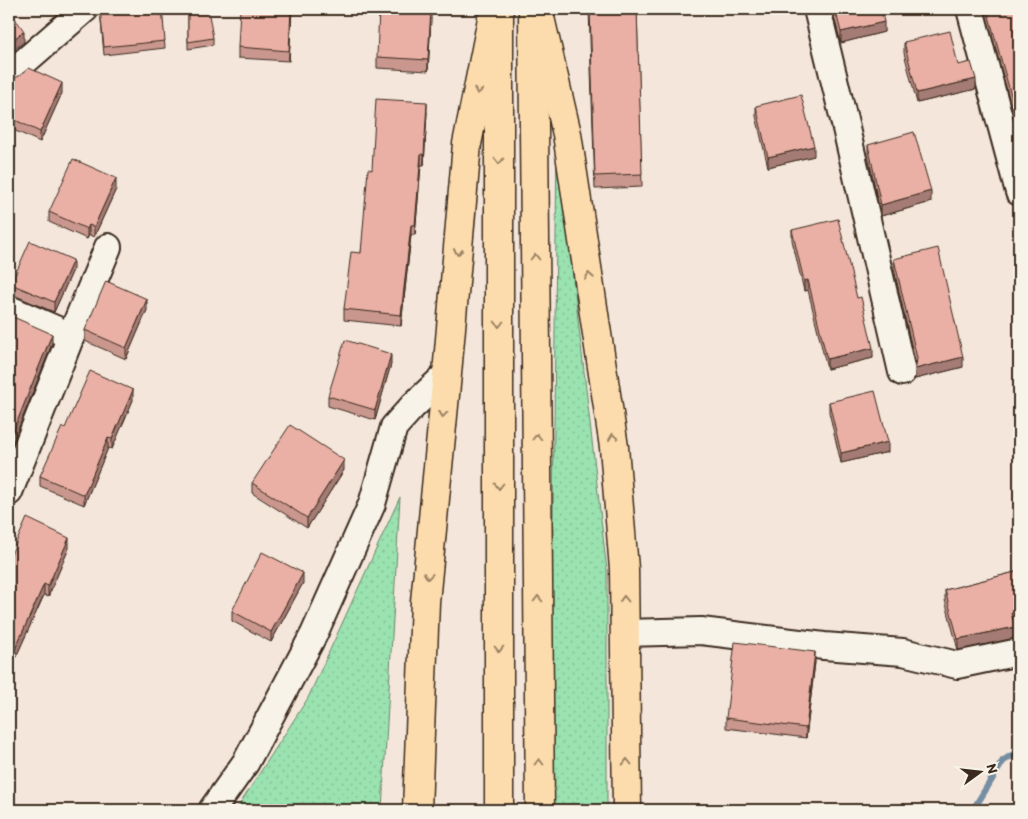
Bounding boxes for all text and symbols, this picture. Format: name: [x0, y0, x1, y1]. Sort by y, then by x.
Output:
one-way arrow: [473, 86, 483, 95]
one-way arrow: [494, 158, 504, 166]
one-way arrow: [452, 248, 463, 256]
one-way arrow: [530, 252, 540, 260]
one-way arrow: [584, 272, 595, 280]
one-way arrow: [494, 320, 504, 328]
one-way arrow: [438, 410, 449, 418]
one-way arrow: [532, 432, 542, 440]
one-way arrow: [608, 433, 619, 441]
one-way arrow: [494, 483, 504, 491]
one-way arrow: [422, 572, 433, 580]
one-way arrow: [533, 595, 543, 602]
one-way arrow: [619, 595, 630, 603]
one-way arrow: [494, 646, 504, 653]
north arrow: [956, 746, 1006, 796]
one-way arrow: [534, 757, 544, 765]
one-way arrow: [622, 757, 632, 765]
text: N: [983, 762, 1002, 776]

